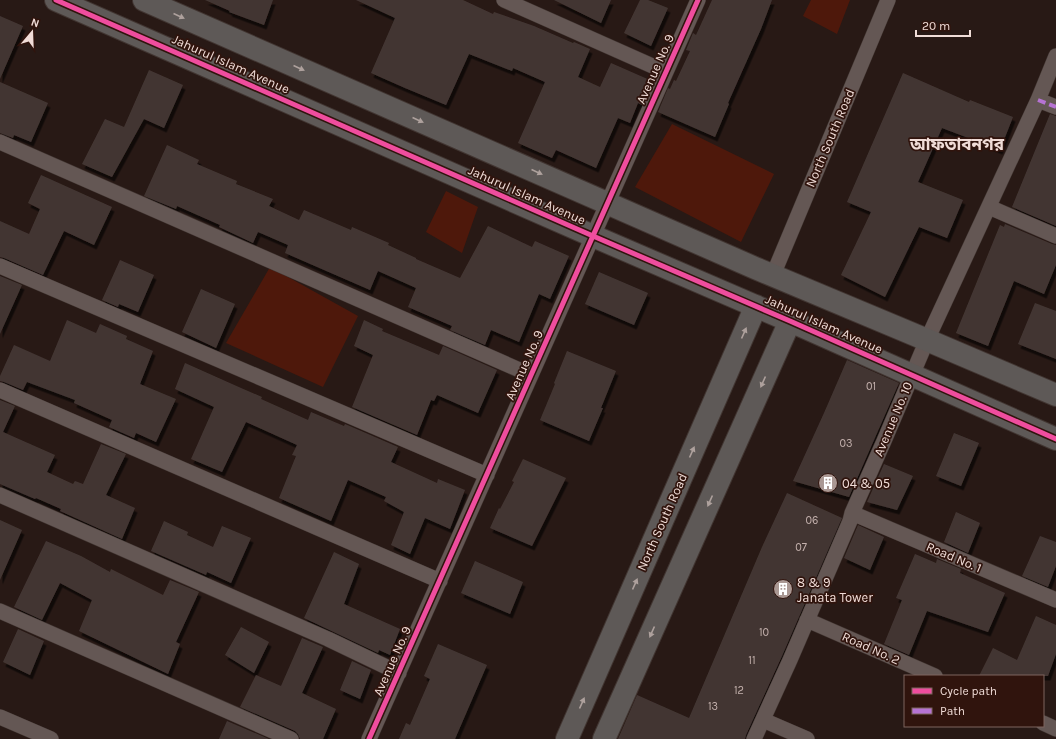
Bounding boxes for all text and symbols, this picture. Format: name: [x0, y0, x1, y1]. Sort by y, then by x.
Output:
north arrow: [12, 12, 52, 52]
scale bar: [916, 12, 970, 38]
one-way arrow: [174, 13, 186, 19]
text: N: [29, 16, 41, 30]
text: 20 m: [922, 19, 950, 33]
street label: Jahurul Islam Avenue: [170, 31, 292, 97]
street label: Avenue No. 9: [633, 32, 677, 106]
one-way arrow: [293, 65, 305, 71]
street label: North South Road: [803, 87, 857, 189]
one-way arrow: [412, 117, 423, 123]
district label: আফতাবনগর: [909, 134, 1005, 154]
street label: Jahurul Islam Avenue: [466, 162, 588, 228]
one-way arrow: [531, 169, 542, 175]
street label: Jahurul Islam Avenue: [763, 291, 885, 357]
one-way arrow: [742, 327, 748, 339]
street label: Avenue No. 9: [502, 328, 546, 402]
one-way arrow: [760, 376, 766, 388]
street label: Avenue No. 10: [871, 379, 916, 458]
house number: 01: [866, 380, 876, 393]
house number: 03: [839, 437, 853, 450]
one-way arrow: [690, 446, 696, 458]
street label: North South Road: [634, 471, 690, 573]
building icon: 04 & 05: [817, 472, 839, 494]
place label: 04 & 05: [842, 476, 890, 491]
one-way arrow: [707, 495, 713, 506]
house number: 06: [806, 514, 818, 527]
street label: Road No. 1: [924, 539, 984, 575]
house number: 07: [795, 541, 807, 554]
place label: 8 & 9 Janata Tower: [797, 575, 873, 605]
one-way arrow: [632, 578, 638, 590]
building icon: 8 & 9 Janata Tower: [772, 578, 794, 600]
street label: Avenue No. 9: [370, 624, 414, 698]
house number: 10: [759, 626, 769, 639]
one-way arrow: [649, 627, 655, 638]
street label: Road No. 2: [840, 629, 902, 667]
house number: 11: [748, 654, 756, 667]
legend: [904, 675, 1044, 727]
house number: 12: [734, 684, 744, 697]
text: Cycle path: [940, 684, 997, 698]
one-way arrow: [580, 697, 586, 709]
house number: 13: [708, 700, 718, 713]
text: Path: [940, 704, 965, 718]

